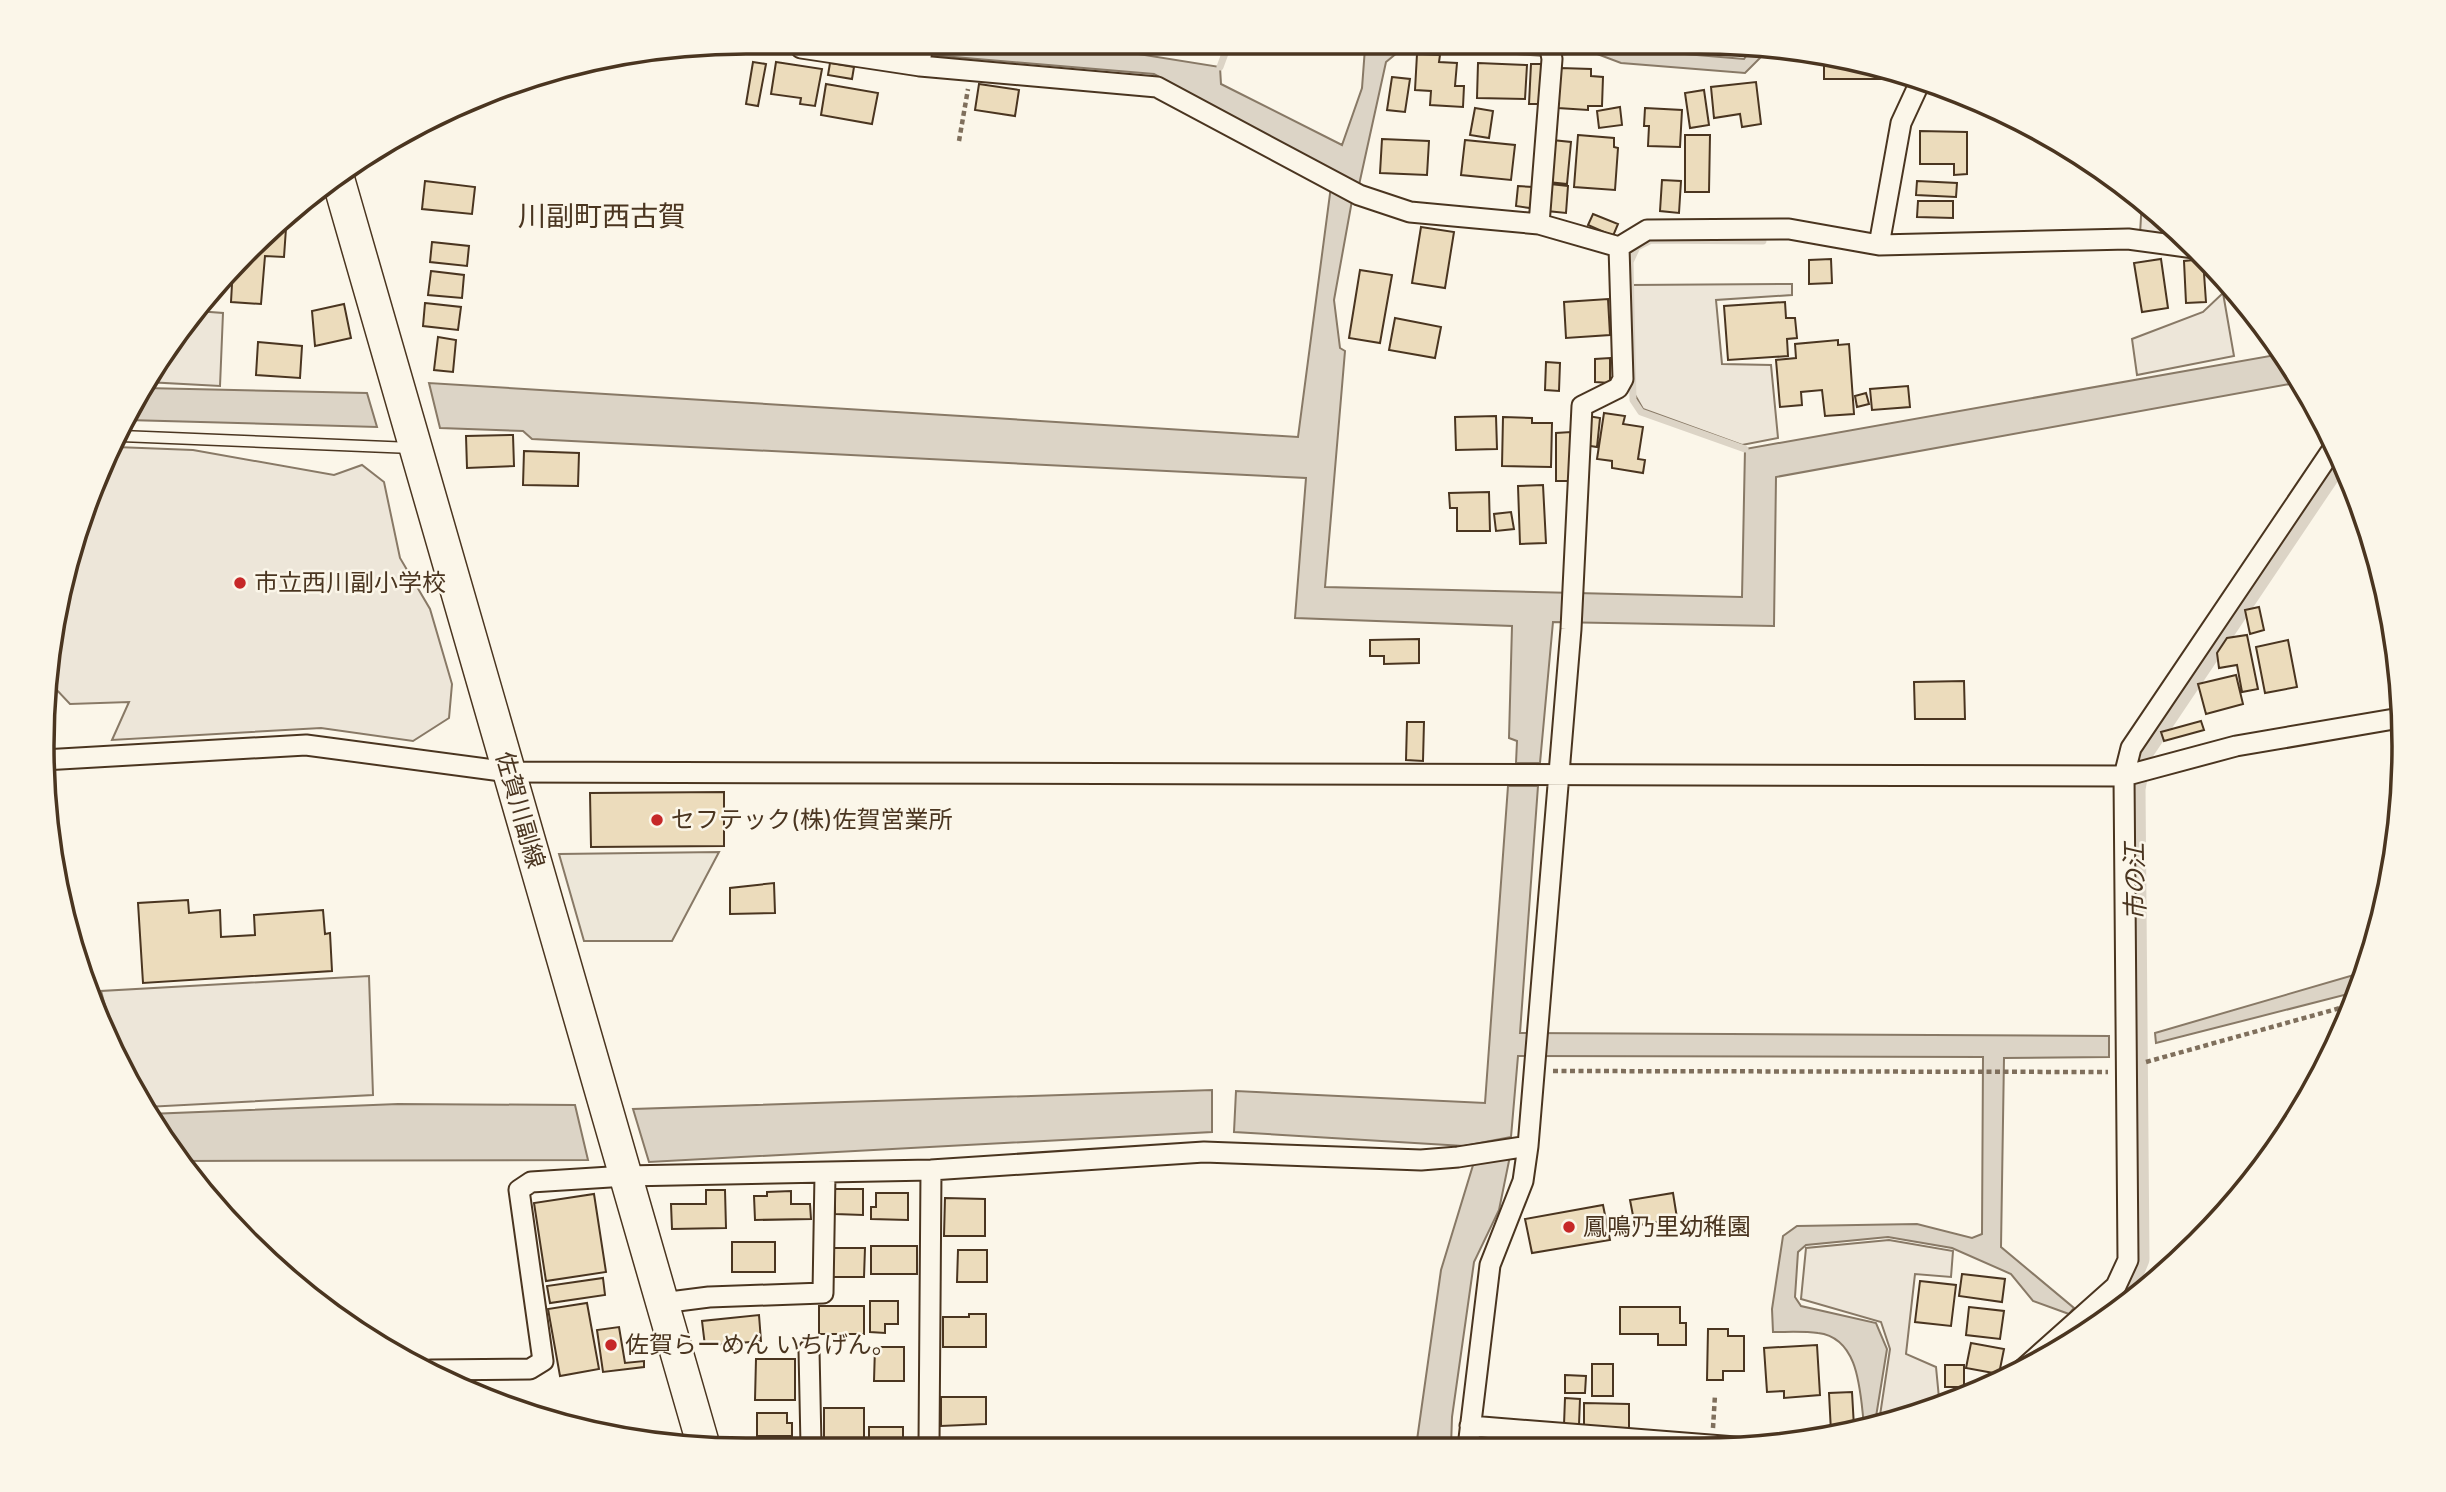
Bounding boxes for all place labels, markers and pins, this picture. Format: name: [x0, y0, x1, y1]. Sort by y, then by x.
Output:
place label: 市立西川副小学校: [254, 568, 446, 597]
marker: 市立西川副小学校: [232, 575, 248, 591]
place label: セフテック(株)佐賀営業所: [671, 805, 953, 834]
marker: セフテック(株)佐賀営業所: [649, 812, 665, 828]
place label: 鳳鳴乃里幼稚園: [1583, 1212, 1751, 1241]
marker: 鳳鳴乃里幼稚園: [1561, 1219, 1577, 1235]
place label: 佐賀らーめん いちげん。: [625, 1330, 896, 1359]
marker: 佐賀らーめん いちげん。: [603, 1337, 619, 1353]

